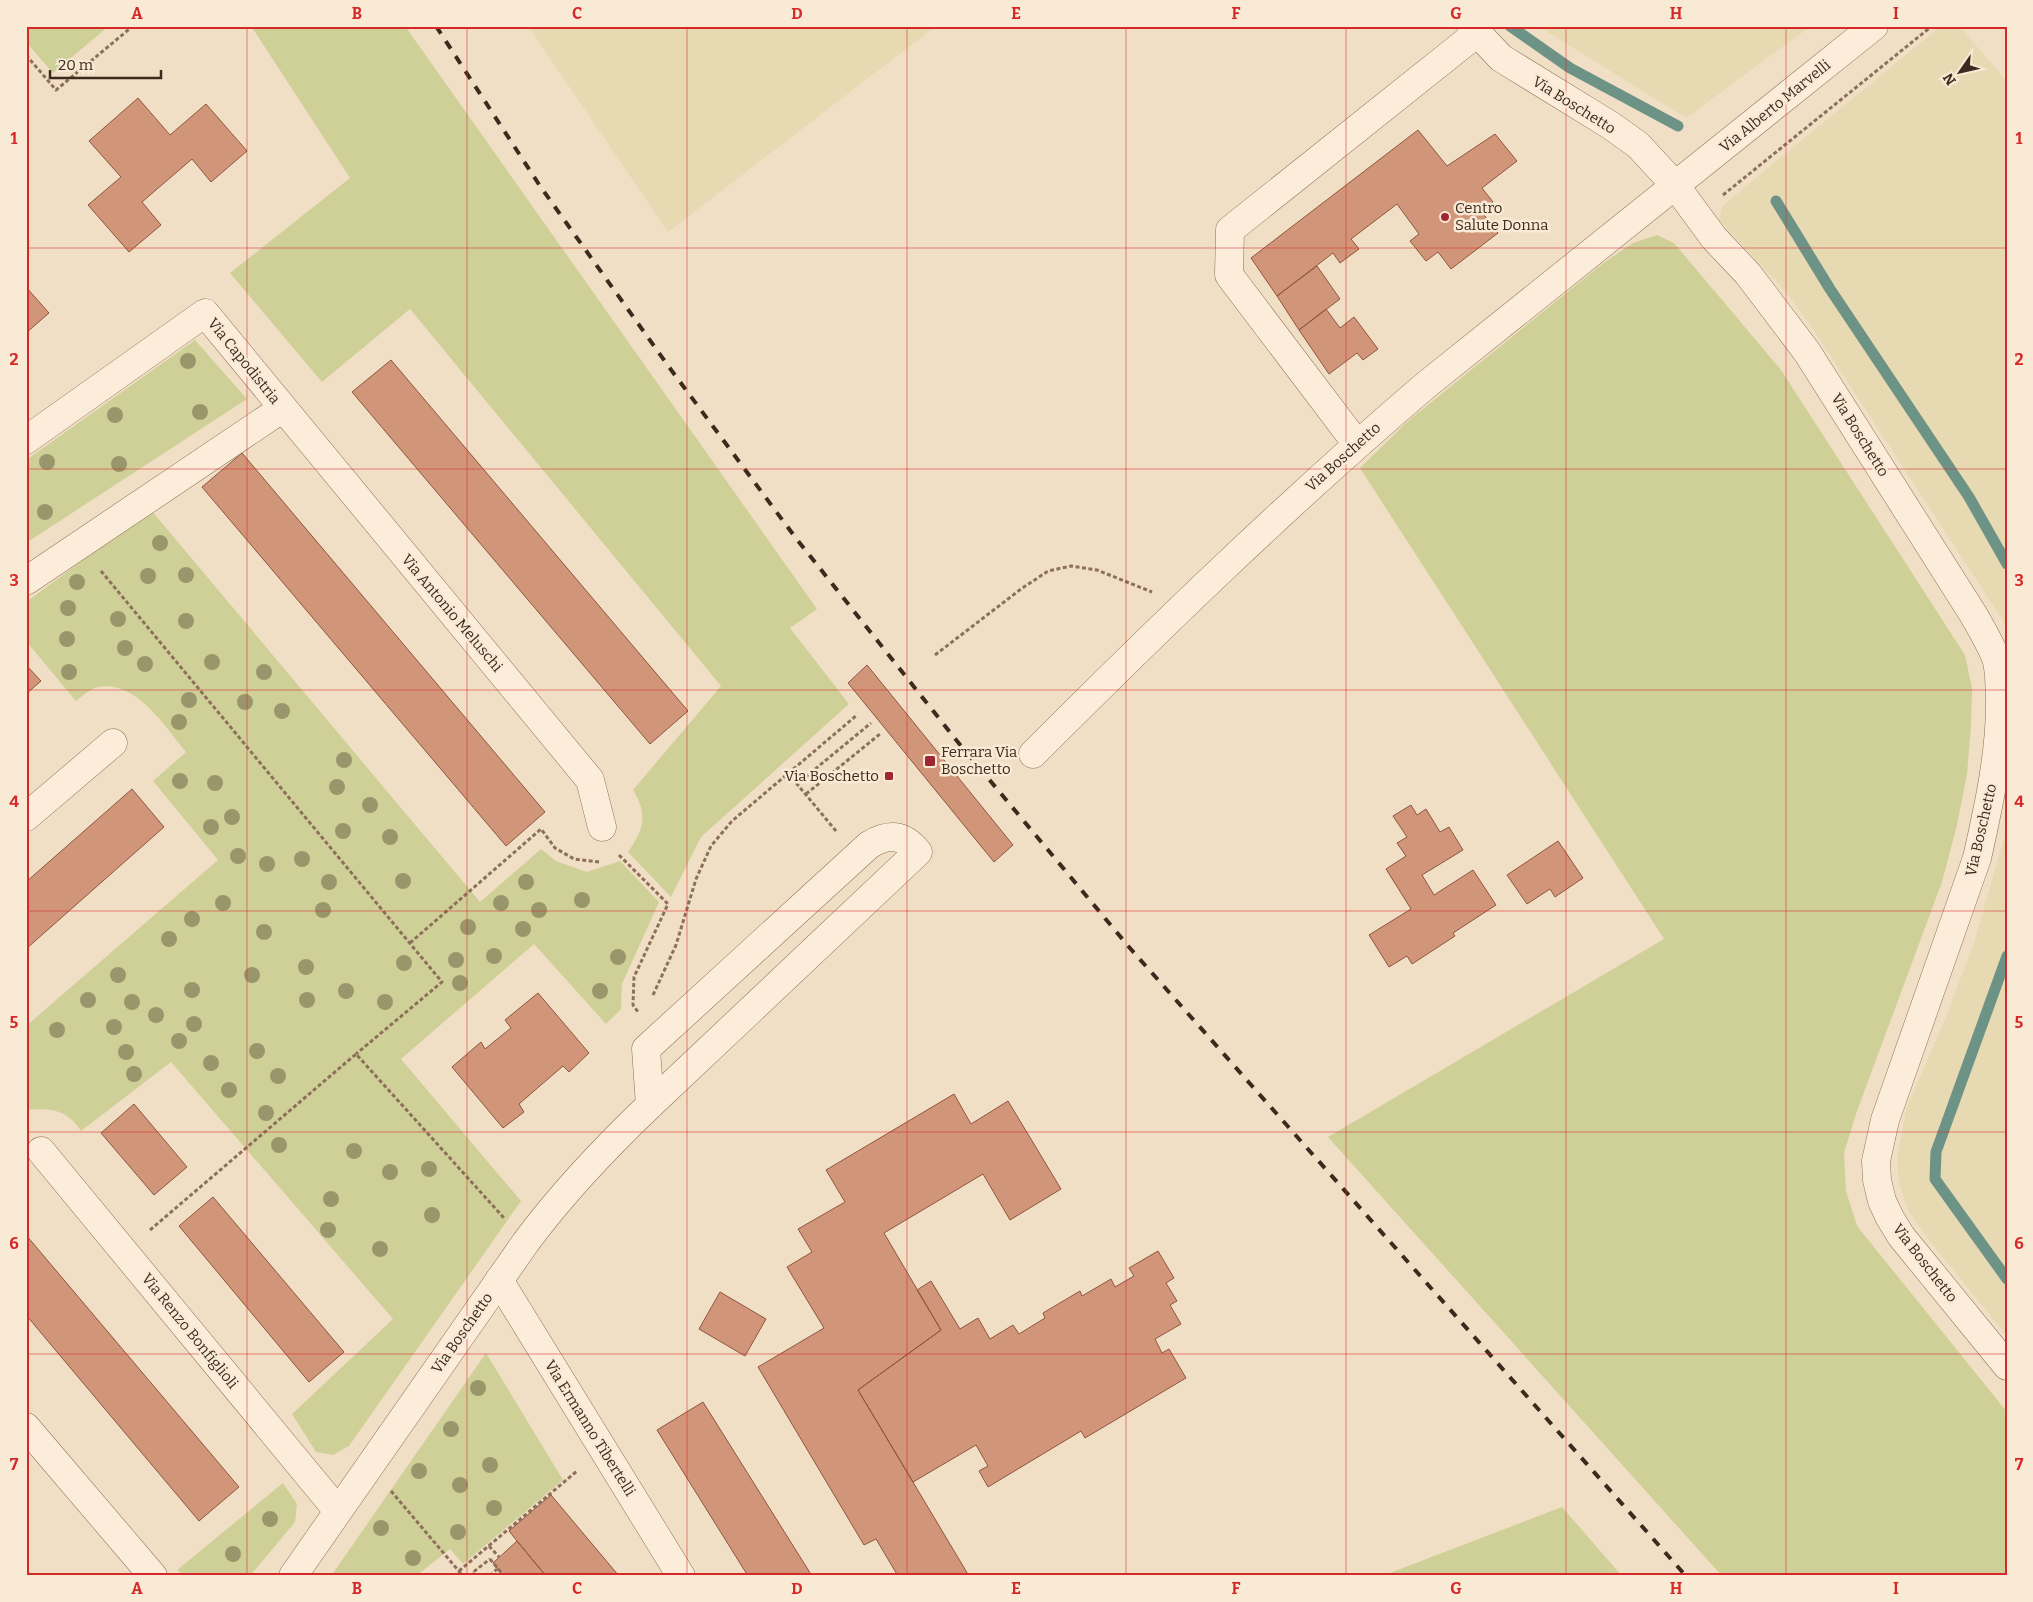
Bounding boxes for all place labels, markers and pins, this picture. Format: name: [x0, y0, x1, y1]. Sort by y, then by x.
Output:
place label: Centro Salute Donna: [1455, 199, 1548, 234]
marker: Centro Salute Donna: [1439, 211, 1451, 223]
place label: Ferrara Via Boschetto: [941, 743, 1017, 778]
marker: Ferrara Via Boschetto: [923, 754, 937, 768]
place label: Via Boschetto: [784, 767, 879, 785]
marker: Via Boschetto: [883, 770, 895, 782]

